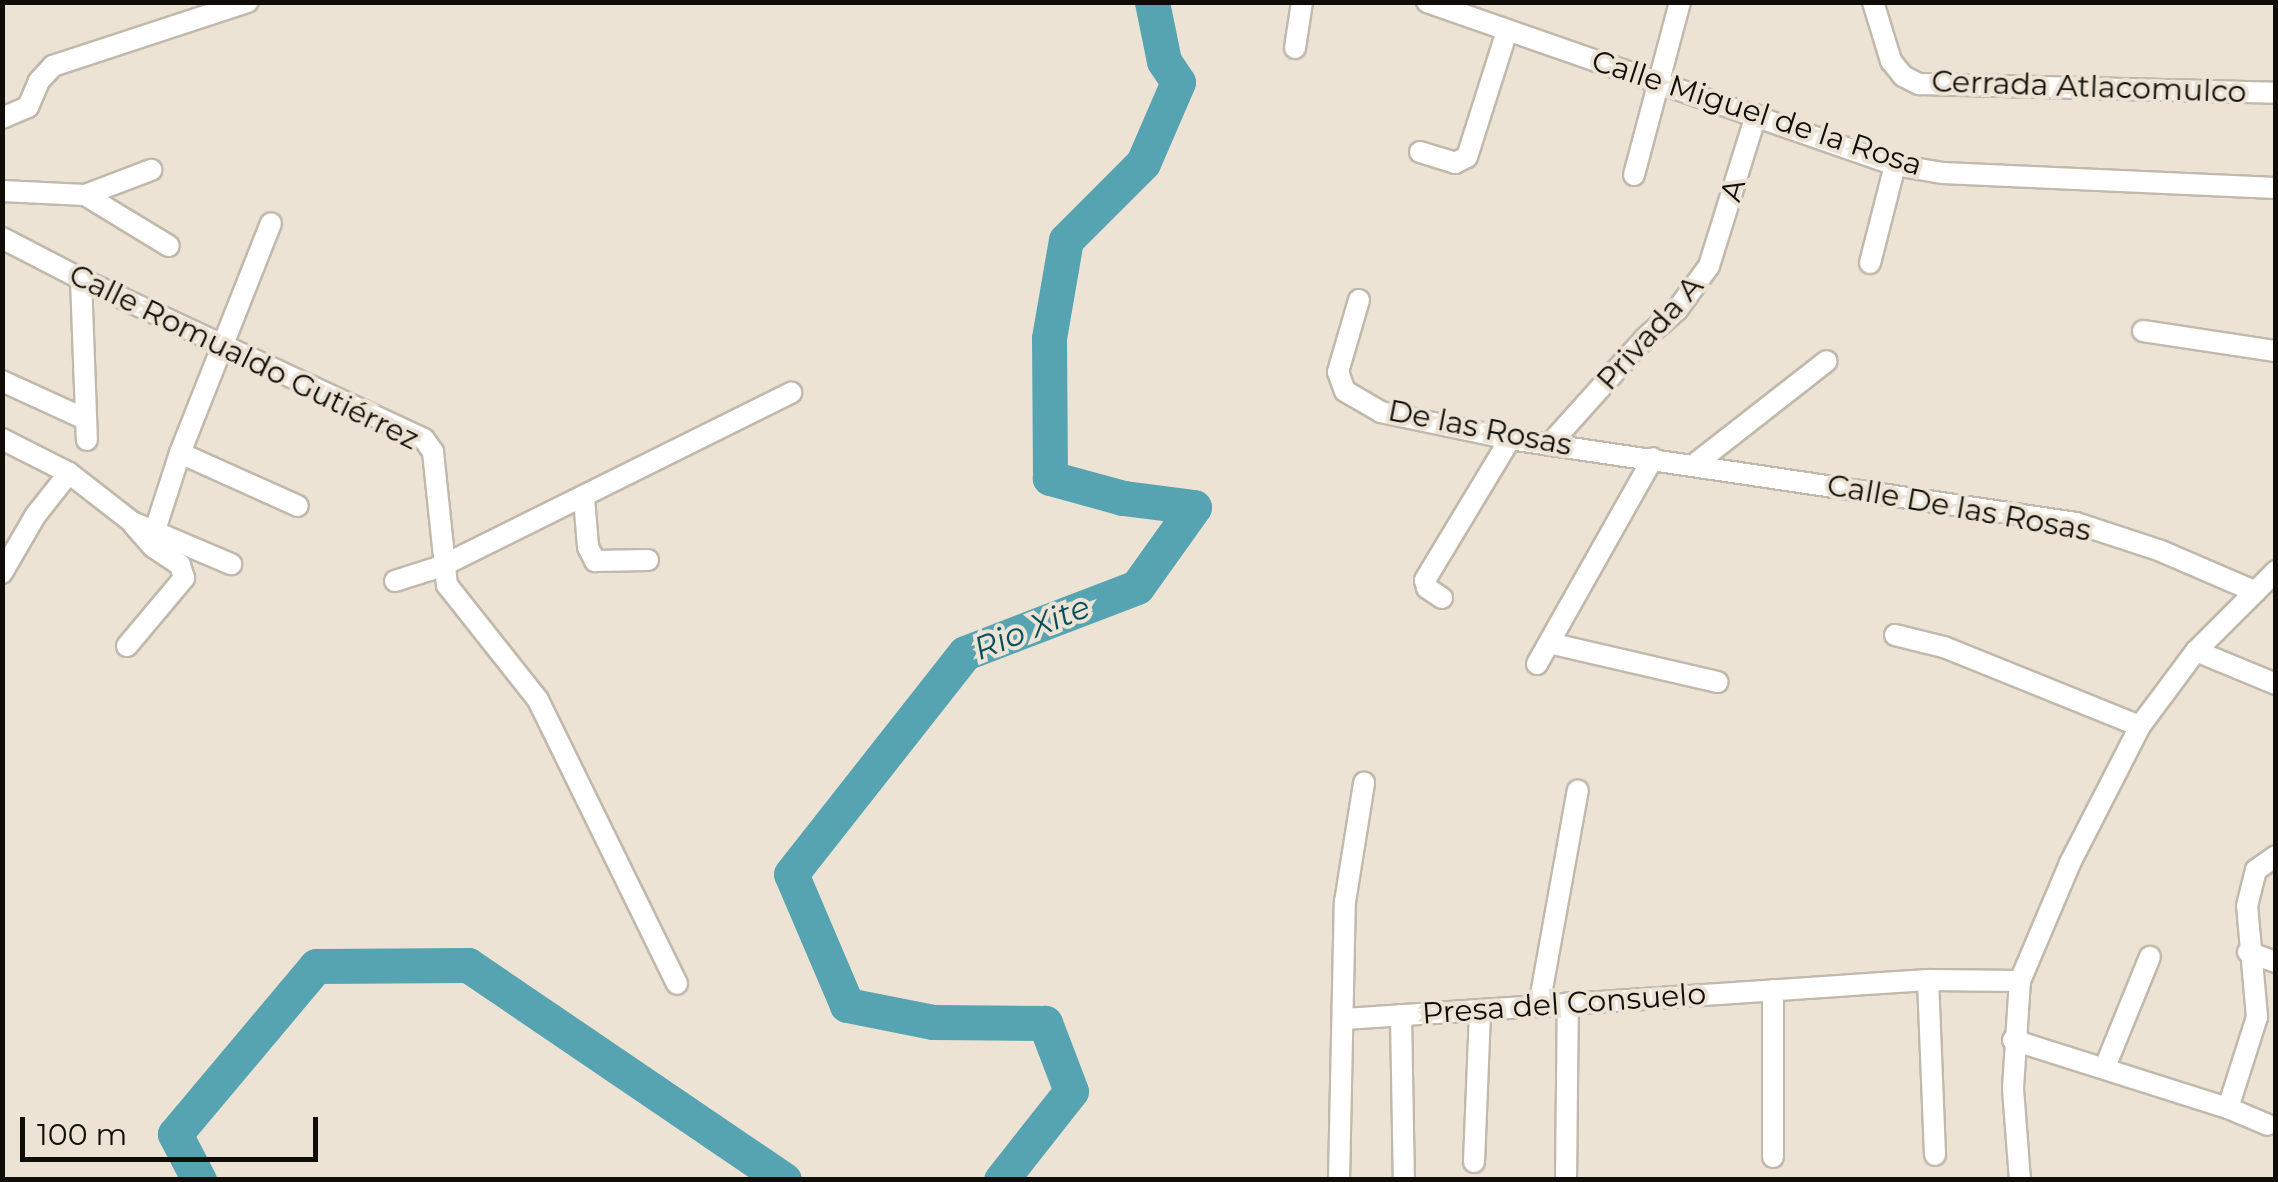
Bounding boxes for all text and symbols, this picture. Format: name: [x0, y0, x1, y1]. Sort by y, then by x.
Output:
street label: Calle Miguel de la Rosa: [1587, 43, 1927, 183]
street label: Cerrada Atlacomulco: [1931, 64, 2247, 110]
street label: A: [1713, 174, 1753, 206]
street label: Calle Romualdo Gutiérrez: [63, 257, 425, 457]
street label: Privada A: [1589, 268, 1711, 398]
street label: De las Rosas: [1385, 393, 1575, 463]
street label: Calle De las Rosas: [1824, 467, 2094, 549]
water label: Rio Xite: [968, 587, 1096, 669]
street label: Presa del Consuelo: [1421, 976, 1707, 1032]
scale bar: [25, 1097, 322, 1159]
text: 100 m: [37, 1116, 127, 1153]

